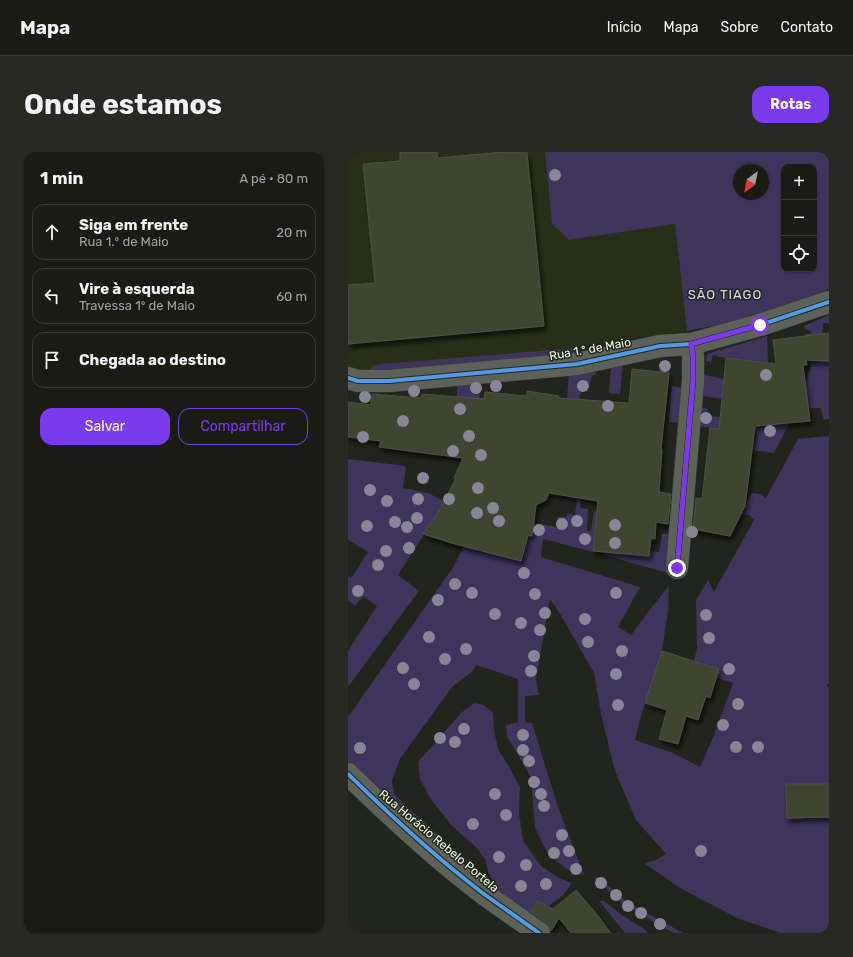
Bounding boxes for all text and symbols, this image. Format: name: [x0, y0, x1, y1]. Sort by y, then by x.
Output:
text: Mapa: [20, 16, 70, 39]
text: Início: [607, 19, 642, 36]
text: Mapa: [664, 19, 699, 36]
text: Sobre: [721, 19, 759, 36]
text: Contato: [781, 19, 833, 36]
button: Rotas: [752, 86, 829, 123]
text: Onde estamos: [24, 88, 222, 121]
north arrow: [733, 164, 769, 200]
map controls: [781, 164, 817, 272]
button: +: [781, 164, 817, 200]
text: 1 min: [40, 168, 83, 188]
text: A pé · 80 m: [239, 171, 308, 186]
button: −: [781, 200, 817, 236]
text: Siga em frente: [79, 216, 188, 234]
icon: ahead: [41, 221, 63, 243]
text: 20 m: [276, 225, 307, 240]
text: Rua 1.º de Maio: [79, 234, 169, 249]
button: locate: [781, 236, 817, 272]
text: Vire à esquerda: [79, 280, 195, 298]
icon: left: [41, 285, 63, 307]
district label: SÃO TIAGO: [688, 287, 762, 302]
text: 60 m: [276, 289, 307, 304]
text: Travessa 1º de Maio: [79, 298, 195, 313]
route start: [751, 316, 769, 334]
street label: Rua 1.º de Maio: [548, 335, 632, 363]
icon: arrive: [41, 349, 63, 371]
text: Chegada ao destino: [79, 351, 226, 369]
button: Salvar: [40, 408, 170, 445]
button: Compartilhar: [178, 408, 308, 445]
route end: [668, 559, 686, 577]
street label: Rua Horácio Rebelo Portela: [376, 787, 502, 895]

